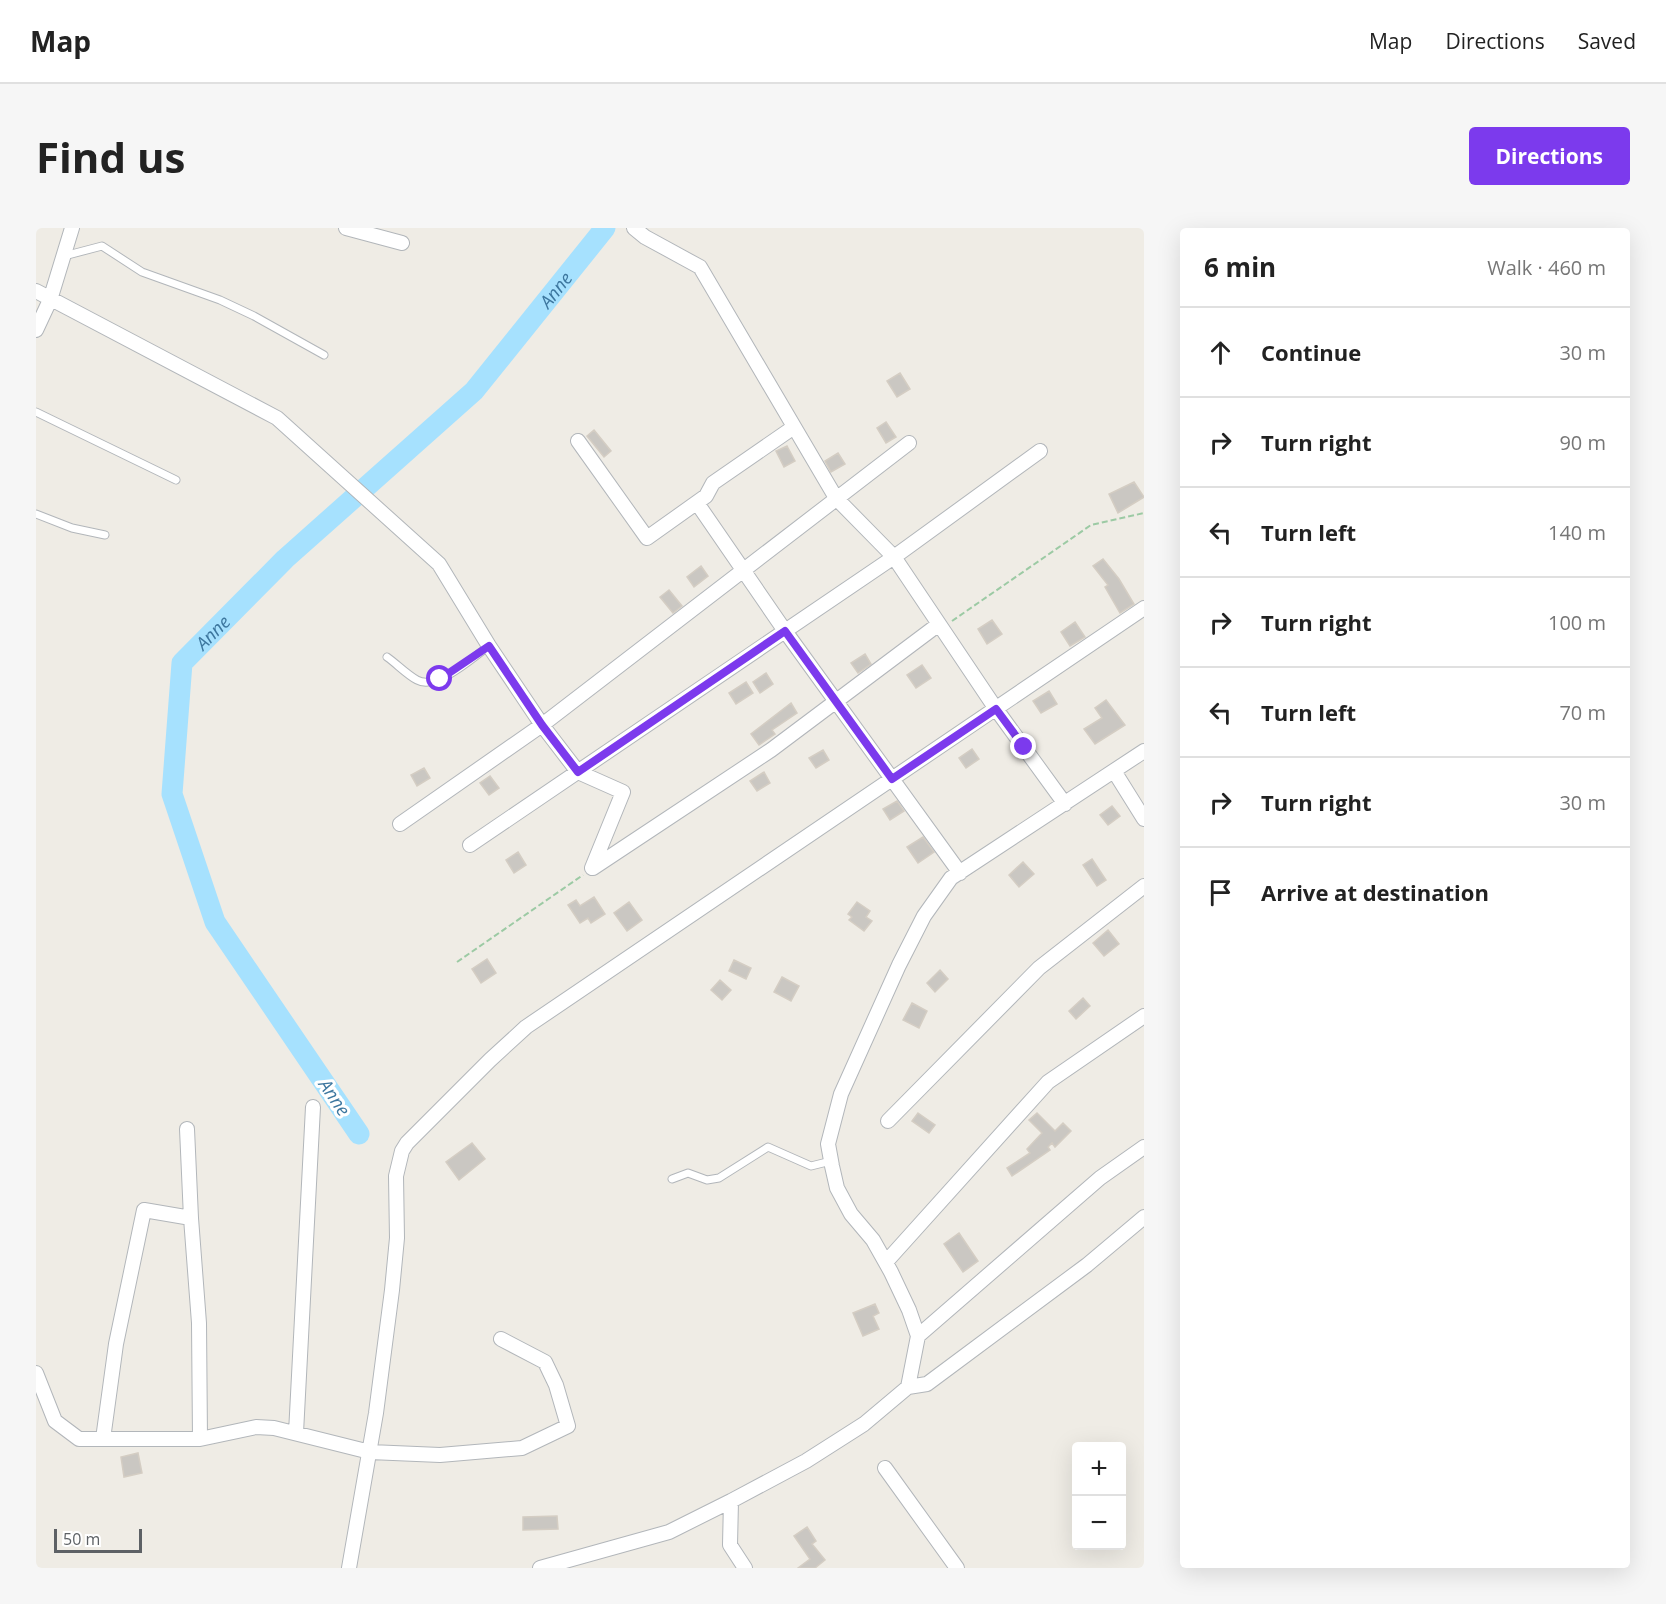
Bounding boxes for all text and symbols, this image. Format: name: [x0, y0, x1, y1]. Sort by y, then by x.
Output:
text: Map: [30, 22, 91, 60]
text: Map: [1369, 27, 1412, 55]
text: Directions: [1445, 27, 1545, 55]
text: Saved: [1578, 27, 1636, 55]
button: Directions: [1469, 127, 1630, 185]
text: Find us: [36, 128, 185, 185]
text: 6 min: [1204, 249, 1276, 285]
text: Walk · 460 m: [1487, 254, 1606, 281]
water label: Anne: [532, 267, 577, 314]
icon: ahead: [1204, 336, 1237, 369]
text: Continue: [1261, 337, 1361, 367]
text: 30 m: [1559, 339, 1606, 366]
icon: right: [1204, 426, 1237, 459]
text: Turn right: [1261, 427, 1372, 457]
text: 90 m: [1559, 429, 1606, 456]
icon: left: [1204, 516, 1237, 549]
text: Turn left: [1261, 517, 1356, 547]
text: 140 m: [1548, 519, 1606, 546]
icon: right: [1204, 606, 1237, 639]
text: Turn right: [1261, 607, 1372, 637]
text: 100 m: [1548, 609, 1606, 636]
water label: Anne: [189, 610, 235, 656]
route start: [426, 665, 452, 691]
icon: left: [1204, 696, 1237, 729]
text: Turn left: [1261, 697, 1356, 727]
text: 70 m: [1559, 699, 1606, 726]
route end: [1010, 733, 1036, 759]
icon: right: [1204, 786, 1237, 819]
text: Turn right: [1261, 787, 1372, 817]
text: 30 m: [1559, 789, 1606, 816]
icon: arrive: [1204, 876, 1237, 909]
text: Arrive at destination: [1261, 877, 1489, 907]
water label: Anne: [313, 1072, 356, 1120]
map controls: [1072, 1442, 1126, 1550]
button: +: [1072, 1442, 1126, 1496]
button: −: [1072, 1496, 1126, 1550]
scale bar: [54, 1526, 142, 1554]
text: 50 m: [63, 1528, 100, 1550]

